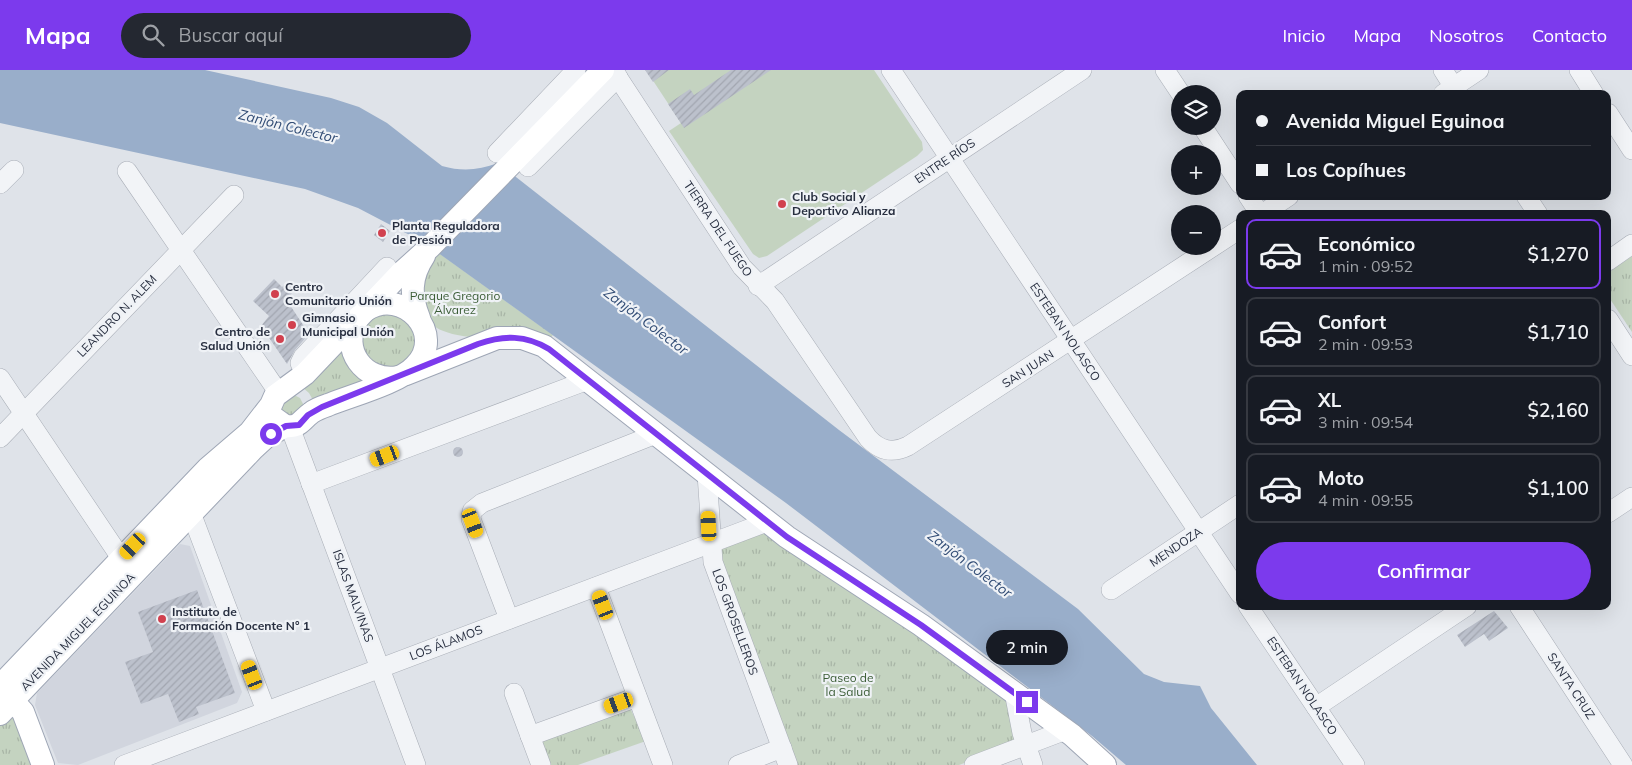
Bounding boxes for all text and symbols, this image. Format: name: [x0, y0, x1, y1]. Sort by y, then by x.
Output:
search box: [121, 13, 471, 58]
text: Mapa: [25, 20, 91, 50]
icon: search: [139, 21, 167, 49]
text: Buscar aquí: [179, 23, 283, 47]
text: Inicio: [1282, 24, 1325, 47]
text: Mapa: [1353, 24, 1401, 47]
text: Nosotros: [1429, 24, 1504, 47]
text: Contacto: [1532, 24, 1607, 47]
map controls: [1171, 85, 1221, 255]
button: layers: [1171, 85, 1221, 135]
water label: Zanjón Colector: [237, 105, 340, 147]
text: Avenida Miguel Eguinoa: [1286, 109, 1505, 133]
street label: ENTRE RÍOS: [912, 135, 978, 186]
button: +: [1171, 145, 1221, 195]
text: Los Copíhues: [1286, 158, 1406, 182]
street label: TIERRA DEL FUEGO: [681, 178, 756, 279]
place label: Club Social y Deportivo Alianza: [792, 189, 895, 218]
marker: Club Social y Deportivo Alianza: [776, 198, 788, 210]
button: −: [1171, 205, 1221, 255]
place label: Planta Reguladora de Presión: [392, 218, 500, 247]
marker: Planta Reguladora de Presión: [376, 227, 388, 239]
icon: car: [1258, 232, 1303, 277]
text: Económico: [1318, 232, 1415, 256]
text: $1,270: [1527, 242, 1589, 266]
text: 1 min · 09:52: [1318, 256, 1413, 276]
street label: LEANDRO N. ALEM: [74, 271, 160, 360]
place label: Centro Comunitario Unión: [285, 279, 392, 308]
street label: ESTEBAN NOLASCO: [1027, 280, 1104, 384]
water label: Zanjón Colector: [600, 283, 692, 359]
marker: Centro Comunitario Unión: [269, 288, 281, 300]
park label: Parque Gregorio Álvarez: [410, 288, 500, 317]
place label: Gimnasio Municipal Unión: [302, 310, 394, 339]
icon: car: [1258, 310, 1303, 355]
text: Confort: [1318, 310, 1386, 334]
marker: Gimnasio Municipal Unión: [286, 319, 298, 331]
text: $1,710: [1527, 320, 1589, 344]
place label: Centro de Salud Unión: [200, 324, 270, 353]
marker: Centro de Salud Unión: [274, 333, 286, 345]
text: 2 min · 09:53: [1318, 334, 1413, 354]
street label: SAN JUAN: [999, 346, 1056, 391]
icon: car: [1258, 388, 1303, 433]
text: XL: [1318, 388, 1341, 412]
text: $2,160: [1527, 398, 1589, 422]
text: 3 min · 09:54: [1318, 412, 1413, 432]
route start: [260, 423, 282, 445]
car: [368, 444, 401, 468]
icon: car: [1258, 466, 1303, 511]
text: Moto: [1318, 466, 1364, 490]
text: $1,100: [1527, 476, 1589, 500]
text: 4 min · 09:55: [1318, 490, 1413, 510]
car: [460, 506, 485, 540]
car: [700, 511, 717, 541]
street label: MENDOZA: [1147, 523, 1205, 570]
water label: Zanjón Colector: [924, 526, 1016, 602]
car: [117, 530, 148, 562]
button: Confirmar: [1256, 542, 1591, 600]
street label: ISLAS MALVINAS: [330, 547, 377, 644]
street label: LOS GROSELLEROS: [709, 567, 762, 677]
street label: AVENIDA MIGUEL EGUINOA: [17, 569, 138, 694]
car: [590, 588, 615, 622]
place label: Instituto de Formación Docente N° 1: [172, 604, 310, 633]
marker: Instituto de Formación Docente N° 1: [156, 613, 168, 625]
street label: LOS ÁLAMOS: [407, 622, 484, 663]
callout: 2 min: [986, 630, 1068, 664]
street label: ESTEBAN NOLASCO: [1264, 634, 1341, 738]
text: 2 min: [1006, 637, 1048, 657]
street label: SANTA CRUZ: [1544, 650, 1598, 722]
car: [239, 658, 264, 692]
park label: Paseo de la Salud: [823, 670, 873, 699]
car: [602, 691, 635, 715]
route end: [1016, 691, 1038, 713]

